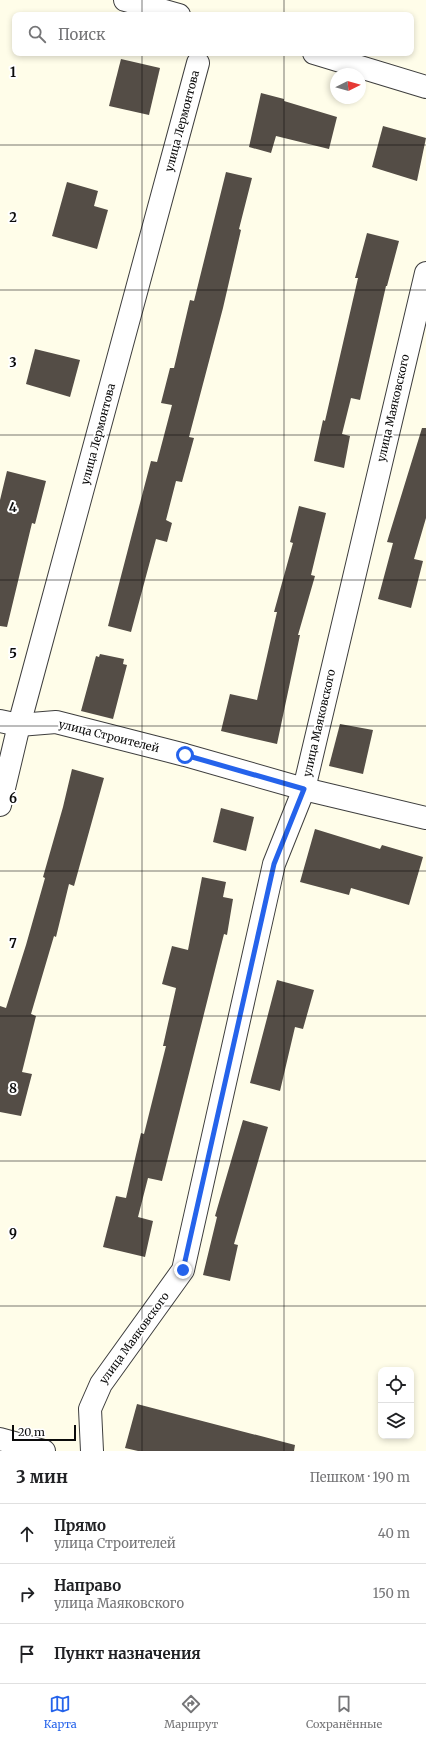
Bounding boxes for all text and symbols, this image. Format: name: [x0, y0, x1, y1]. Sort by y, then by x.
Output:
search box: [12, 12, 414, 56]
icon: search: [26, 23, 48, 45]
text: Поиск: [58, 25, 105, 44]
text: 1: [10, 64, 16, 81]
north arrow: [330, 68, 366, 104]
street label: улица Лермонтова: [162, 69, 202, 173]
text: 2: [9, 209, 17, 226]
street label: улица Маяковского: [374, 352, 412, 463]
text: 3: [9, 354, 17, 371]
street label: улица Лермонтова: [78, 382, 118, 486]
text: 4: [9, 499, 18, 516]
text: 5: [9, 645, 17, 662]
street label: улица Маяковского: [300, 667, 338, 778]
street label: улица Строителей: [57, 717, 161, 755]
route start: [176, 746, 194, 764]
text: 6: [9, 790, 17, 807]
text: 7: [9, 935, 17, 952]
text: 8: [9, 1080, 17, 1097]
text: 9: [9, 1225, 17, 1242]
route end: [174, 1261, 192, 1279]
street label: улица Маяковского: [96, 1289, 172, 1387]
map controls: [378, 1367, 414, 1439]
button: locate: [378, 1367, 414, 1403]
button: layers: [378, 1403, 414, 1439]
scale bar: [12, 1423, 76, 1442]
text: 20 m: [18, 1425, 45, 1439]
text: 3 мин: [16, 1466, 68, 1488]
text: Пешком · 190 m: [310, 1469, 410, 1486]
text: Прямо: [54, 1516, 106, 1535]
icon: ahead: [16, 1523, 38, 1545]
text: 40 m: [378, 1525, 410, 1542]
text: улица Строителей: [54, 1535, 176, 1552]
text: Направо: [54, 1576, 121, 1595]
icon: right: [16, 1583, 38, 1605]
text: 150 m: [373, 1585, 410, 1602]
text: улица Маяковского: [54, 1595, 184, 1612]
icon: arrive: [16, 1643, 38, 1665]
text: Пункт назначения: [54, 1644, 201, 1663]
tab: Карта: [44, 1693, 77, 1731]
tab: Маршрут: [164, 1693, 218, 1731]
tab: Сохранённые: [306, 1693, 382, 1731]

